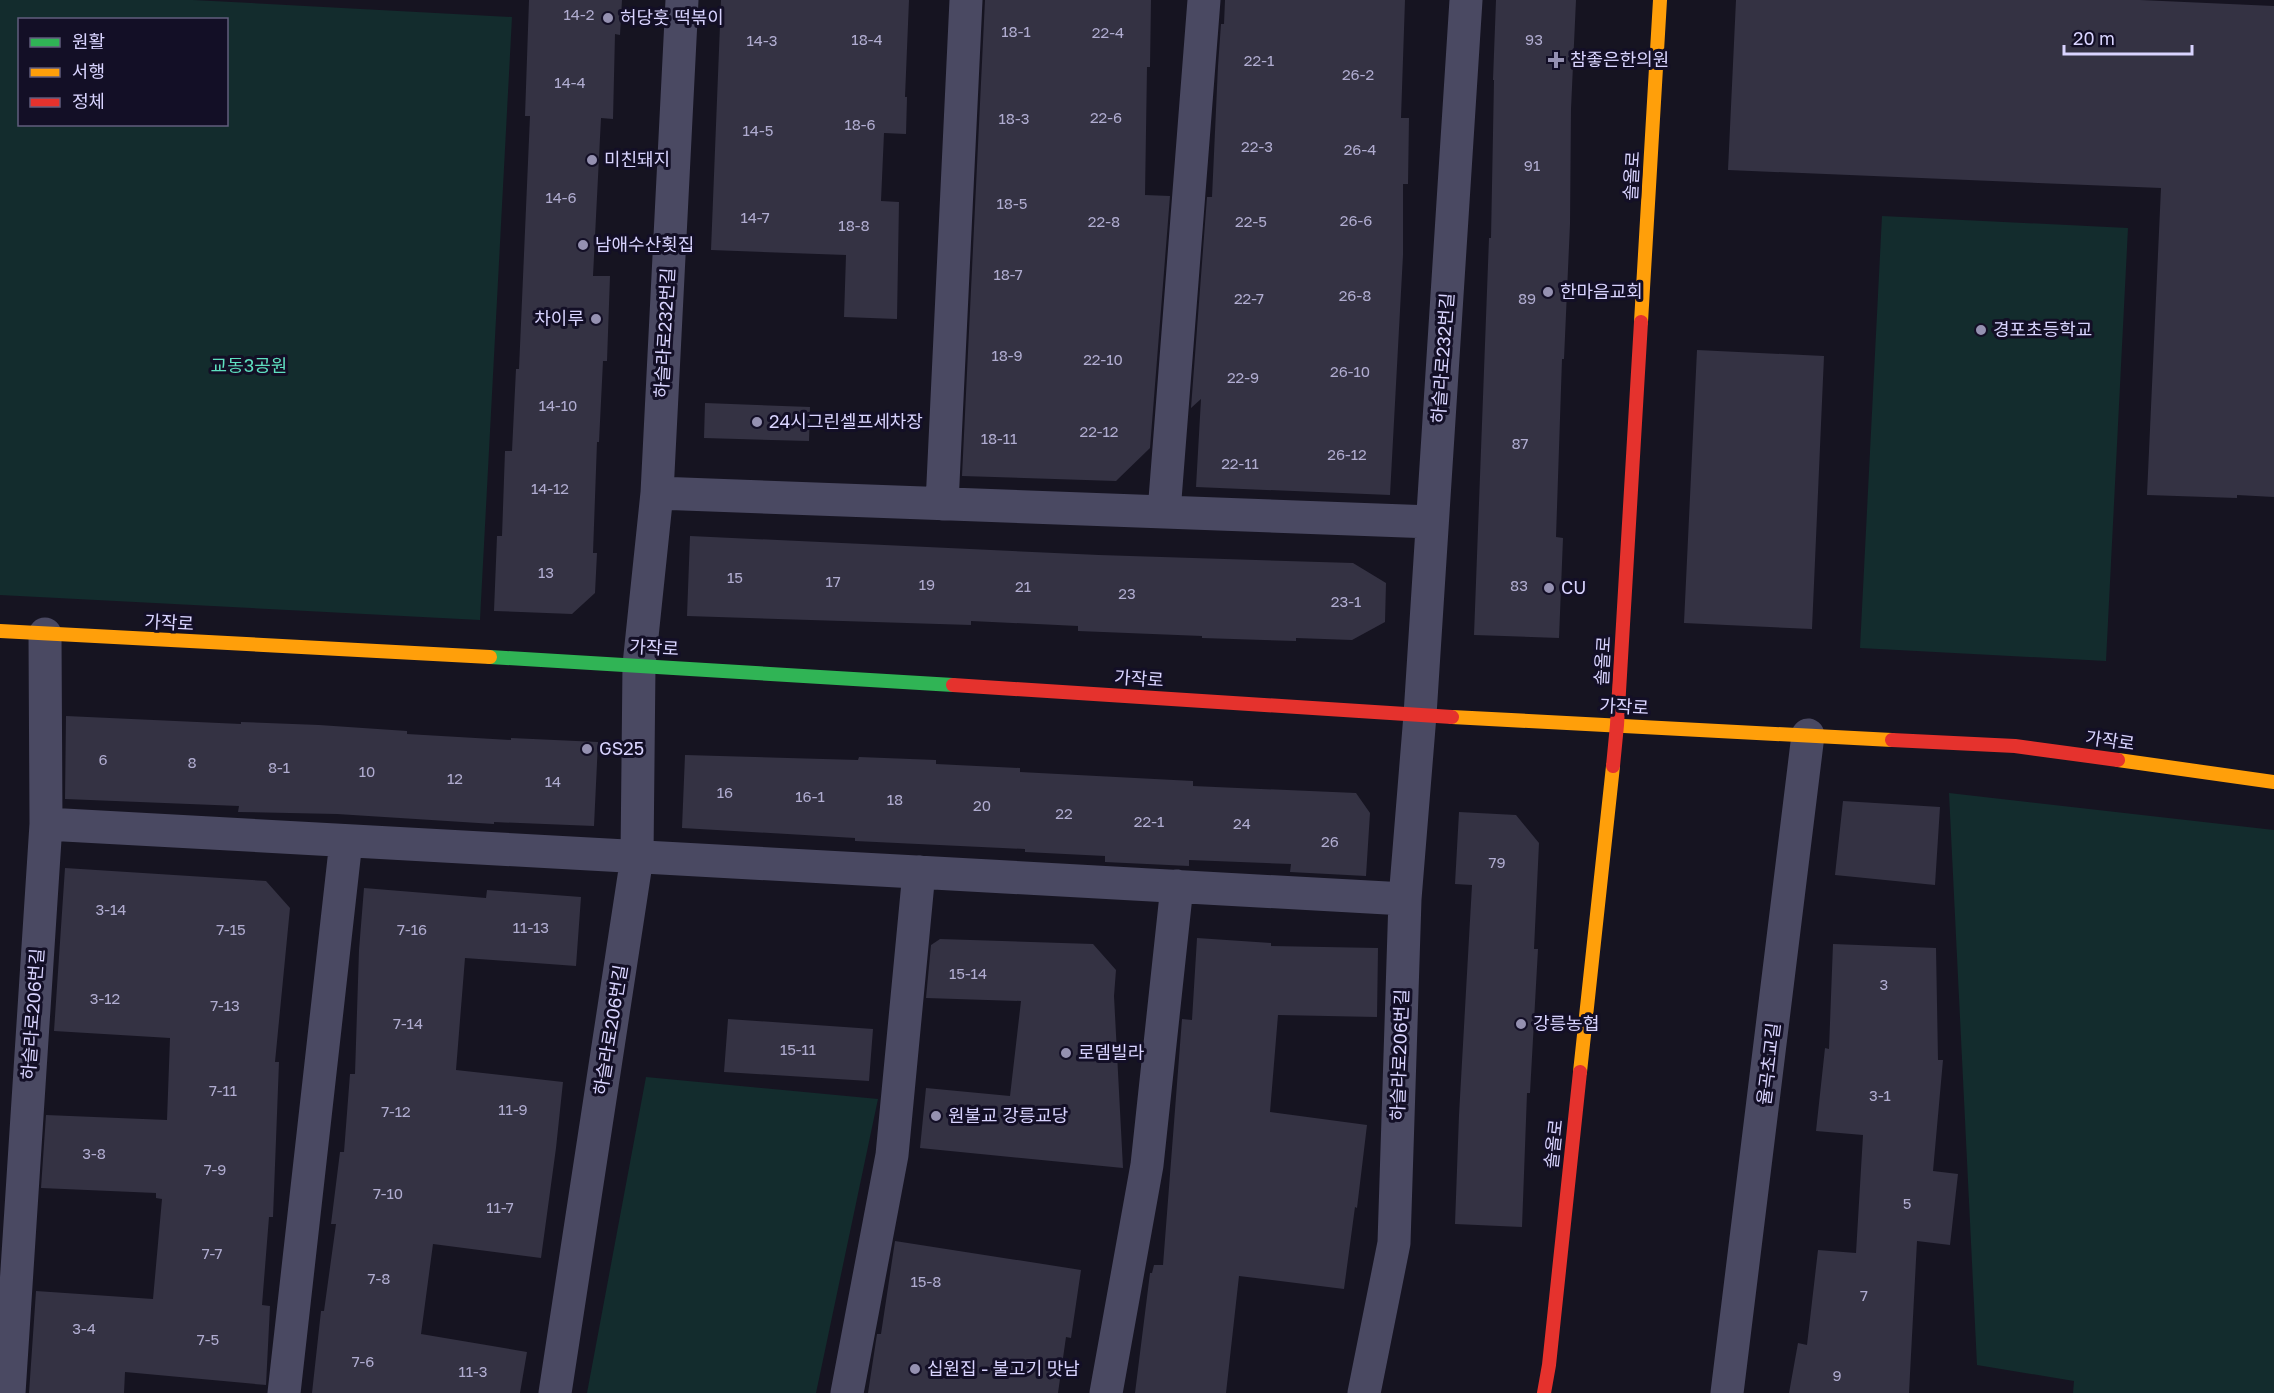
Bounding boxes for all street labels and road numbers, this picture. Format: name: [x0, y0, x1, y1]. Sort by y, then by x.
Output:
street label: 솔올로: [1619, 151, 1643, 201]
street label: 하슬라로232번길: [650, 267, 678, 399]
street label: 하슬라로232번길: [1426, 292, 1458, 424]
street label: 가작로: [144, 610, 194, 634]
street label: 가작로: [629, 635, 679, 659]
street label: 솔올로: [1590, 636, 1614, 686]
street label: 가작로: [1114, 665, 1165, 691]
street label: 가작로: [1599, 694, 1649, 718]
street label: 가작로: [2084, 726, 2136, 754]
street label: 하슬라로206번길: [16, 947, 48, 1080]
street label: 하슬라로206번길: [589, 963, 631, 1097]
street label: 하슬라로206번길: [1386, 989, 1412, 1121]
street label: 율곡초교길: [1752, 1021, 1784, 1106]
street label: 솔올로: [1539, 1118, 1567, 1170]

